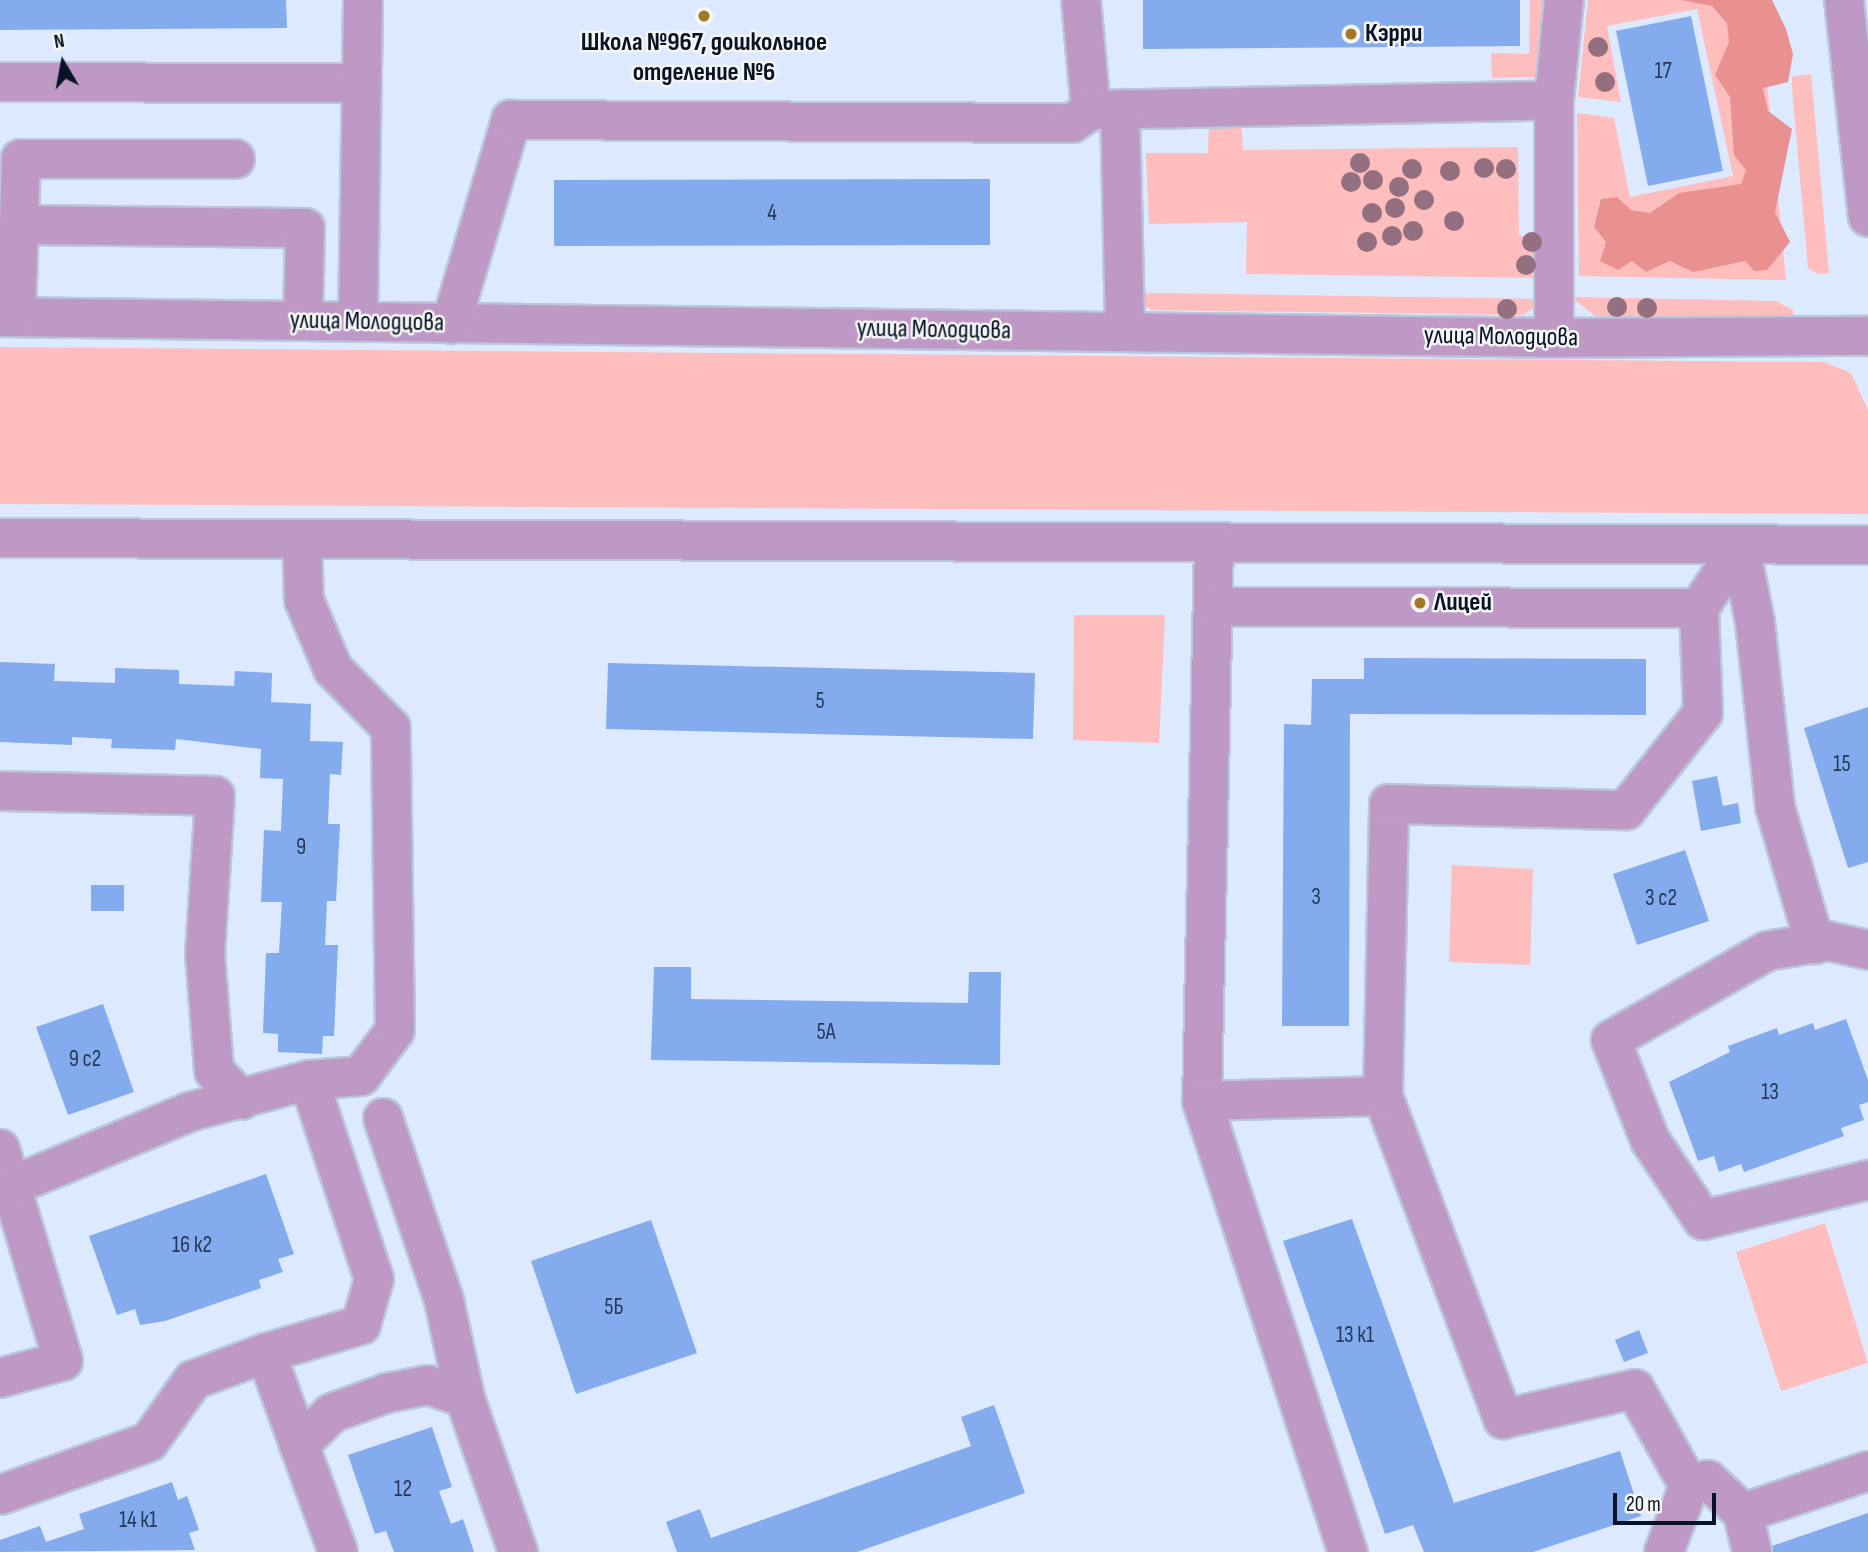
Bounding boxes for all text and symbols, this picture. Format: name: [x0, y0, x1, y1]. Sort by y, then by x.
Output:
marker: Школа №967, дошкольное отделение №6: [696, 8, 712, 24]
place label: Кэрри: [1365, 18, 1422, 50]
marker: Кэрри: [1343, 26, 1359, 42]
place label: Школа №967, дошкольное отделение №6: [580, 27, 828, 88]
north arrow: [28, 28, 98, 98]
text: N: [52, 30, 66, 54]
house number: 17: [1654, 57, 1672, 85]
house number: 4: [767, 199, 777, 227]
street label: улица Молодцова: [290, 305, 444, 339]
street label: улица Молодцова: [857, 313, 1011, 347]
street label: улица Молодцова: [1424, 320, 1578, 354]
place label: Лицей: [1434, 587, 1492, 619]
marker: Лицей: [1412, 595, 1428, 611]
house number: 5: [815, 687, 825, 715]
house number: 15: [1833, 750, 1851, 778]
house number: 9: [296, 833, 306, 861]
house number: 3: [1311, 883, 1321, 911]
house number: 3 с2: [1645, 884, 1677, 912]
house number: 5А: [816, 1018, 836, 1046]
house number: 9 с2: [69, 1045, 101, 1073]
house number: 13: [1761, 1078, 1779, 1106]
house number: 16 к2: [172, 1231, 212, 1259]
house number: 5Б: [604, 1293, 624, 1321]
house number: 13 к1: [1336, 1321, 1374, 1349]
house number: 12: [394, 1475, 412, 1503]
scale bar: [1616, 1478, 1719, 1522]
text: 20 m: [1626, 1492, 1661, 1517]
house number: 14 к1: [119, 1506, 157, 1534]

